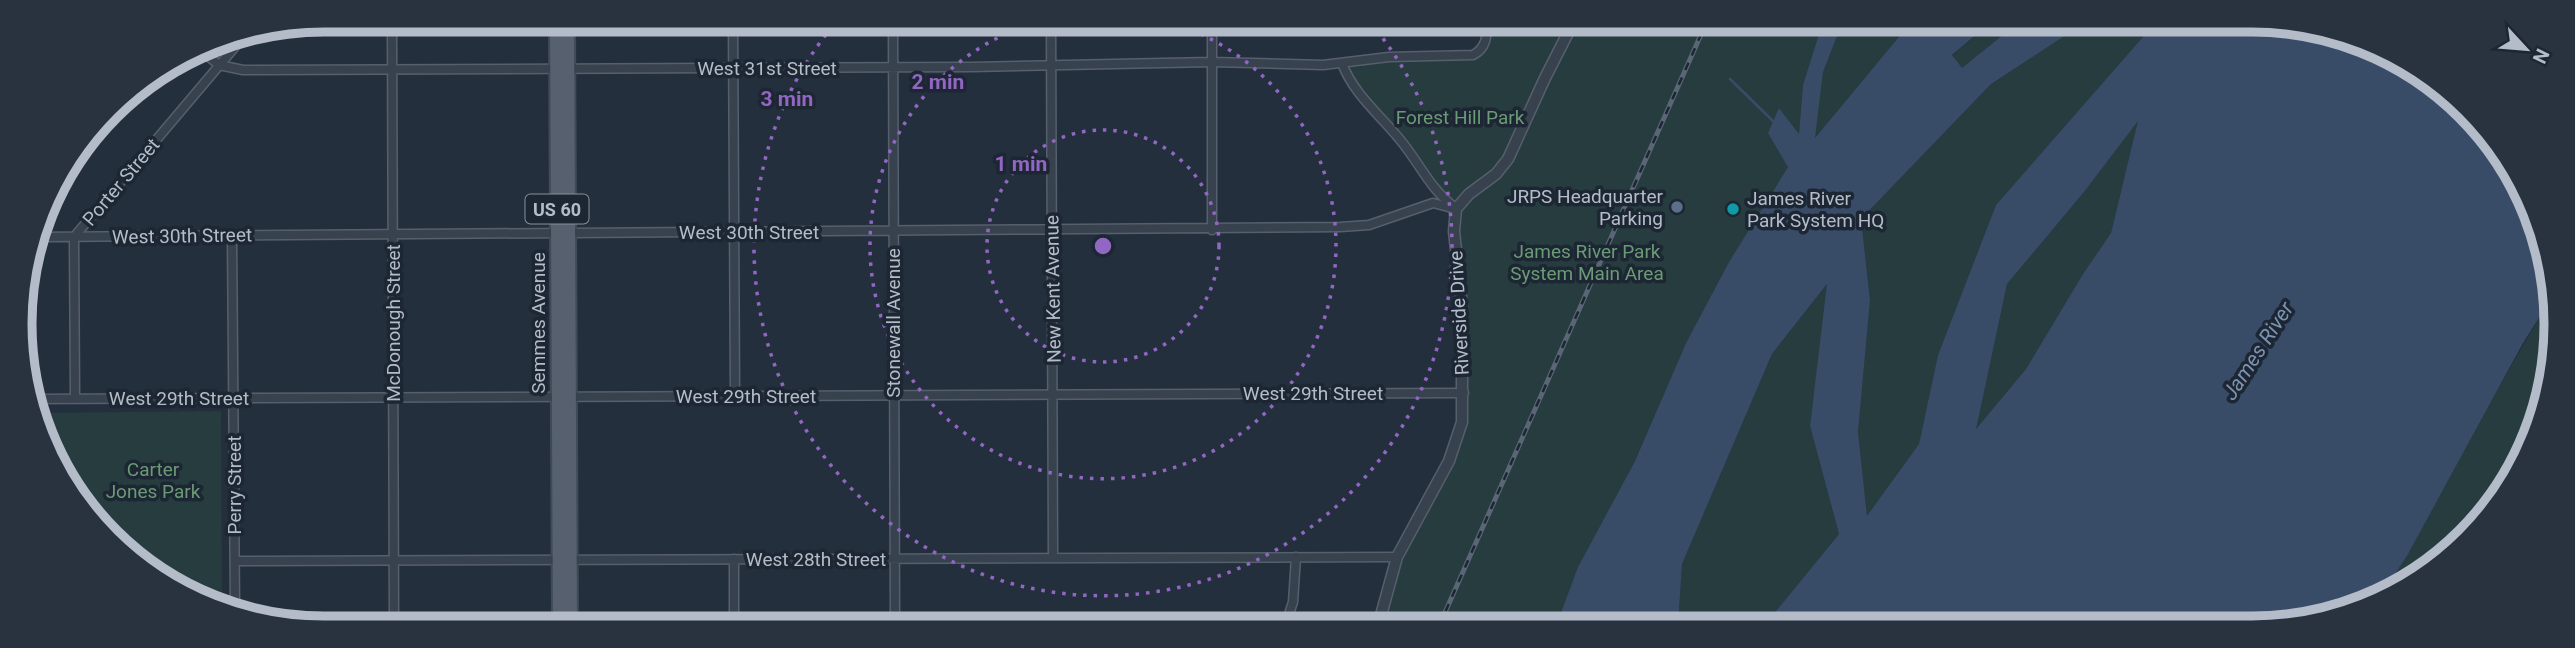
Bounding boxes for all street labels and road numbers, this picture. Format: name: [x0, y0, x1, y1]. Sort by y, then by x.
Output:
street label: West 31st Street: [697, 57, 837, 80]
street label: Porter Street: [78, 134, 164, 230]
road number: US 60: [526, 194, 588, 224]
street label: New Kent Avenue: [1040, 215, 1066, 363]
street label: West 30th Street: [679, 221, 819, 244]
street label: West 30th Street: [112, 223, 252, 249]
street label: McDonough Street: [382, 244, 405, 402]
street label: Stonewall Avenue: [882, 248, 905, 398]
street label: Riverside Drive: [1444, 250, 1474, 376]
street label: Semmes Avenue: [527, 252, 550, 394]
street label: West 29th Street: [1243, 382, 1383, 405]
street label: West 29th Street: [676, 385, 816, 408]
street label: West 29th Street: [109, 387, 249, 410]
street label: Perry Street: [223, 436, 246, 534]
street label: West 28th Street: [746, 548, 886, 571]

